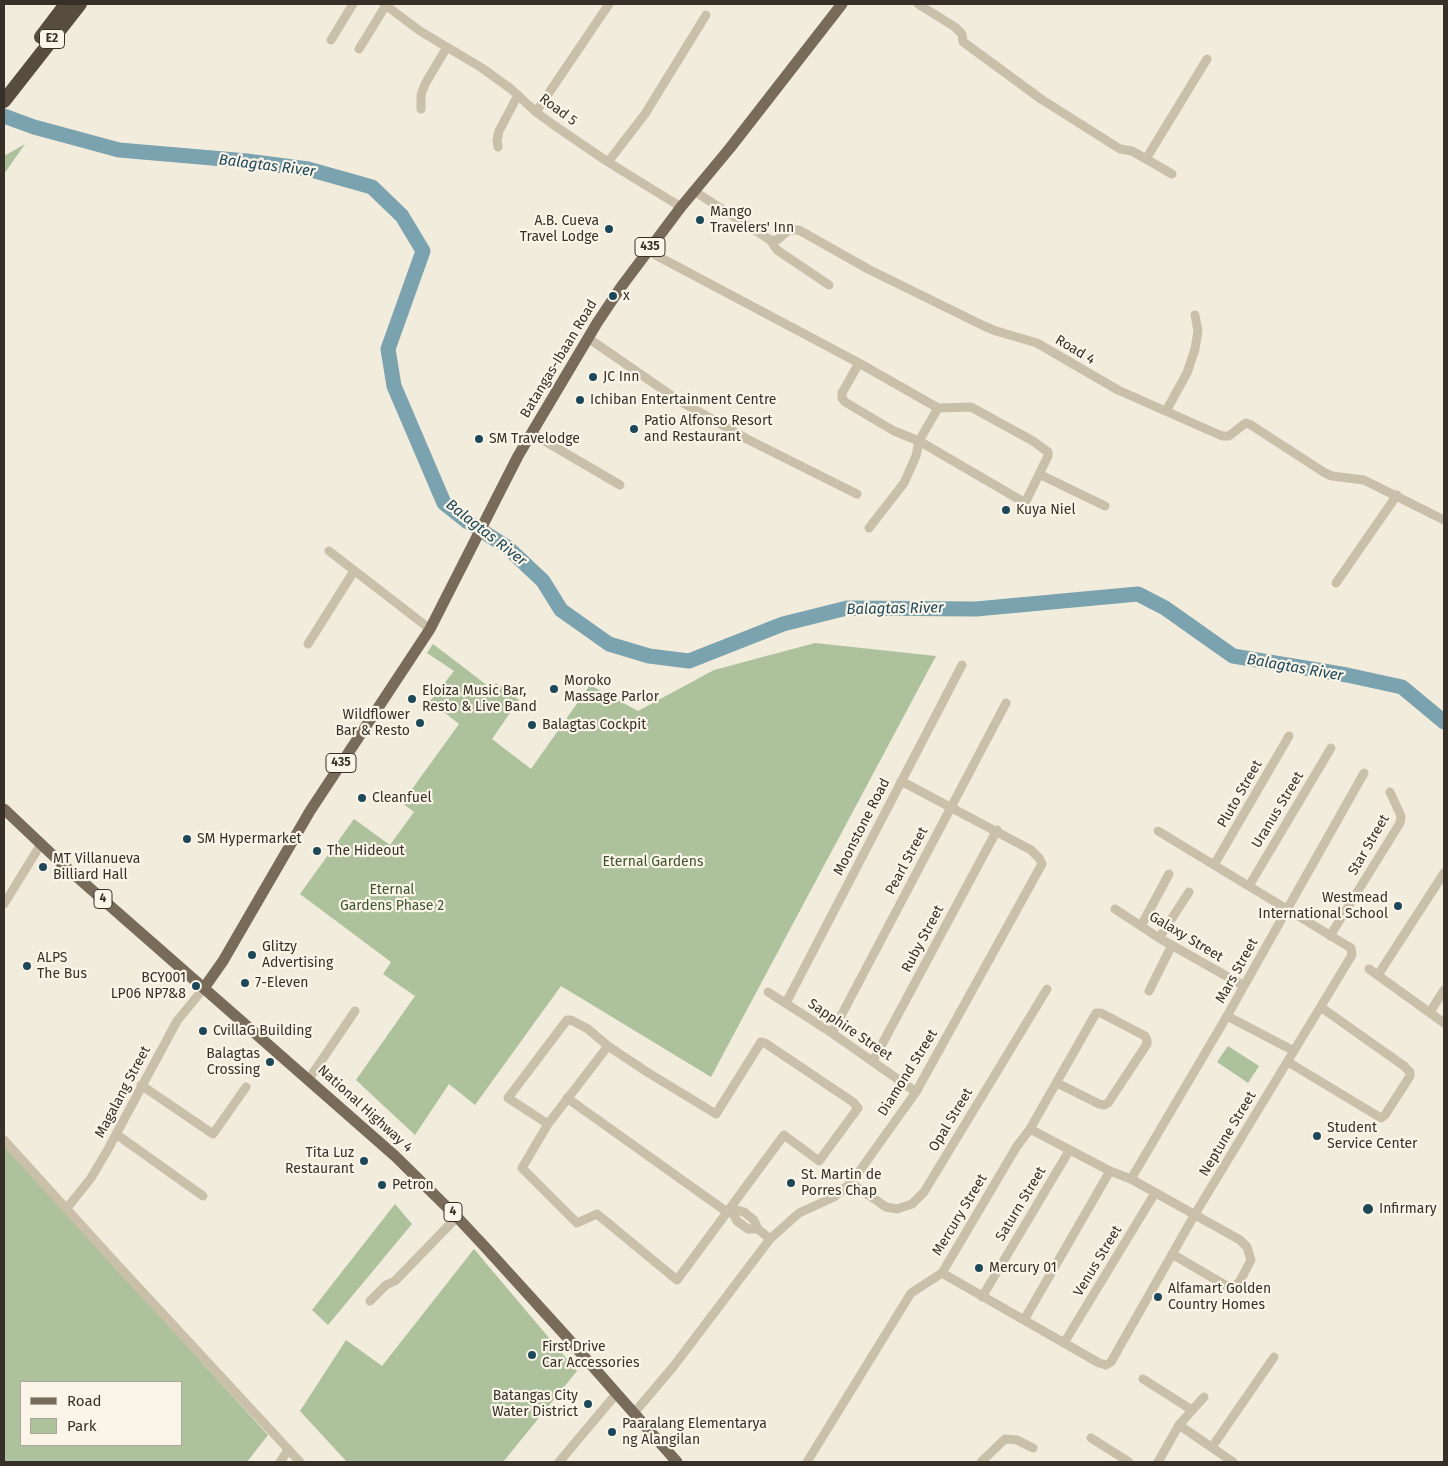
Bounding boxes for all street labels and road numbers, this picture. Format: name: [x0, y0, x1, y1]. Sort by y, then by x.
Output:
road number: E2: [40, 30, 64, 48]
street label: Road 5: [536, 90, 580, 130]
road number: 435: [635, 238, 665, 256]
street label: Batangas-Ibaan Road: [517, 297, 601, 421]
street label: Road 4: [1052, 332, 1098, 368]
road number: 435: [326, 754, 356, 772]
street label: Pluto Street: [1214, 757, 1266, 831]
street label: Uranus Street: [1249, 769, 1307, 851]
street label: Moonstone Road: [830, 776, 894, 878]
street label: Star Street: [1345, 812, 1393, 878]
street label: Pearl Street: [882, 824, 932, 898]
road number: 4: [94, 890, 112, 909]
street label: Ruby Street: [898, 903, 948, 975]
street label: Galaxy Street: [1146, 908, 1226, 966]
street label: Mars Street: [1212, 935, 1262, 1007]
street label: Sapphire Street: [805, 996, 895, 1064]
street label: Diamond Street: [875, 1027, 941, 1119]
street label: Magalang Street: [92, 1043, 154, 1141]
street label: National Highway 4: [314, 1062, 416, 1156]
street label: Opal Street: [925, 1085, 977, 1155]
street label: Neptune Street: [1196, 1088, 1260, 1180]
street label: Saturn Street: [992, 1164, 1050, 1244]
street label: Mercury Street: [929, 1171, 991, 1259]
road number: 4: [444, 1202, 462, 1222]
street label: Venus Street: [1070, 1223, 1126, 1299]

